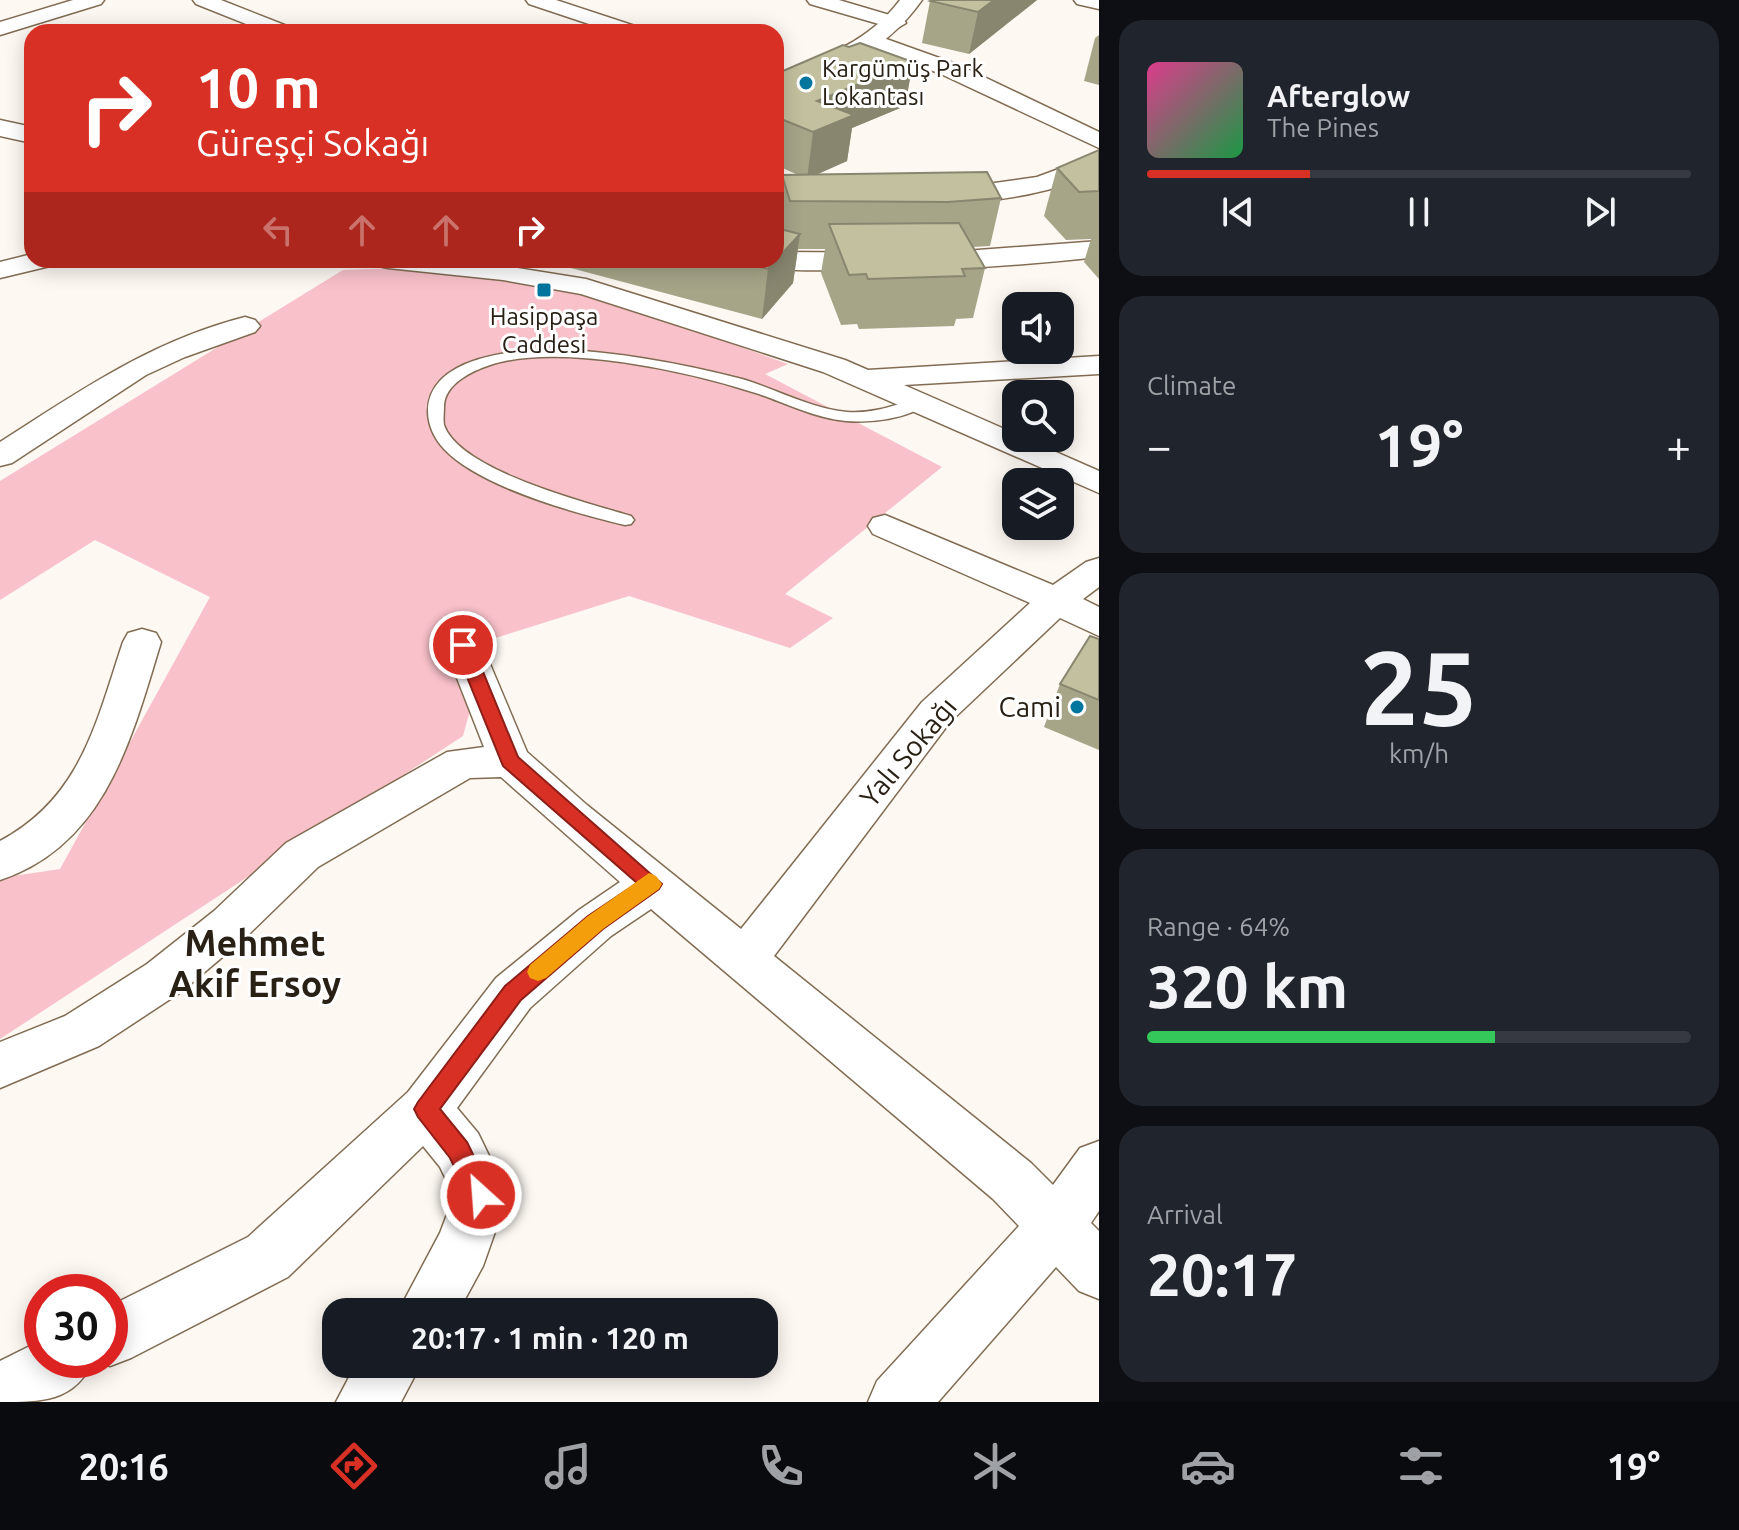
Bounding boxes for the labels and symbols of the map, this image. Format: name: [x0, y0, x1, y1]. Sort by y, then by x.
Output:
place label: Kargümüş Park Lokantası: [822, 55, 984, 110]
marker: Kargümüş Park Lokantası: [797, 74, 815, 92]
marker: Hasippaşa Caddesi: [535, 281, 553, 299]
place label: Hasippaşa Caddesi: [490, 303, 598, 358]
pin: [429, 611, 497, 679]
street label: Yalı Sokağı: [853, 691, 962, 812]
place label: Cami: [998, 691, 1061, 722]
marker: Cami: [1068, 698, 1086, 716]
district label: Mehmet Akif Ersoy: [169, 922, 341, 1004]
position arrow: [439, 1153, 523, 1237]
speed limit sign: 30: [24, 1274, 128, 1378]

